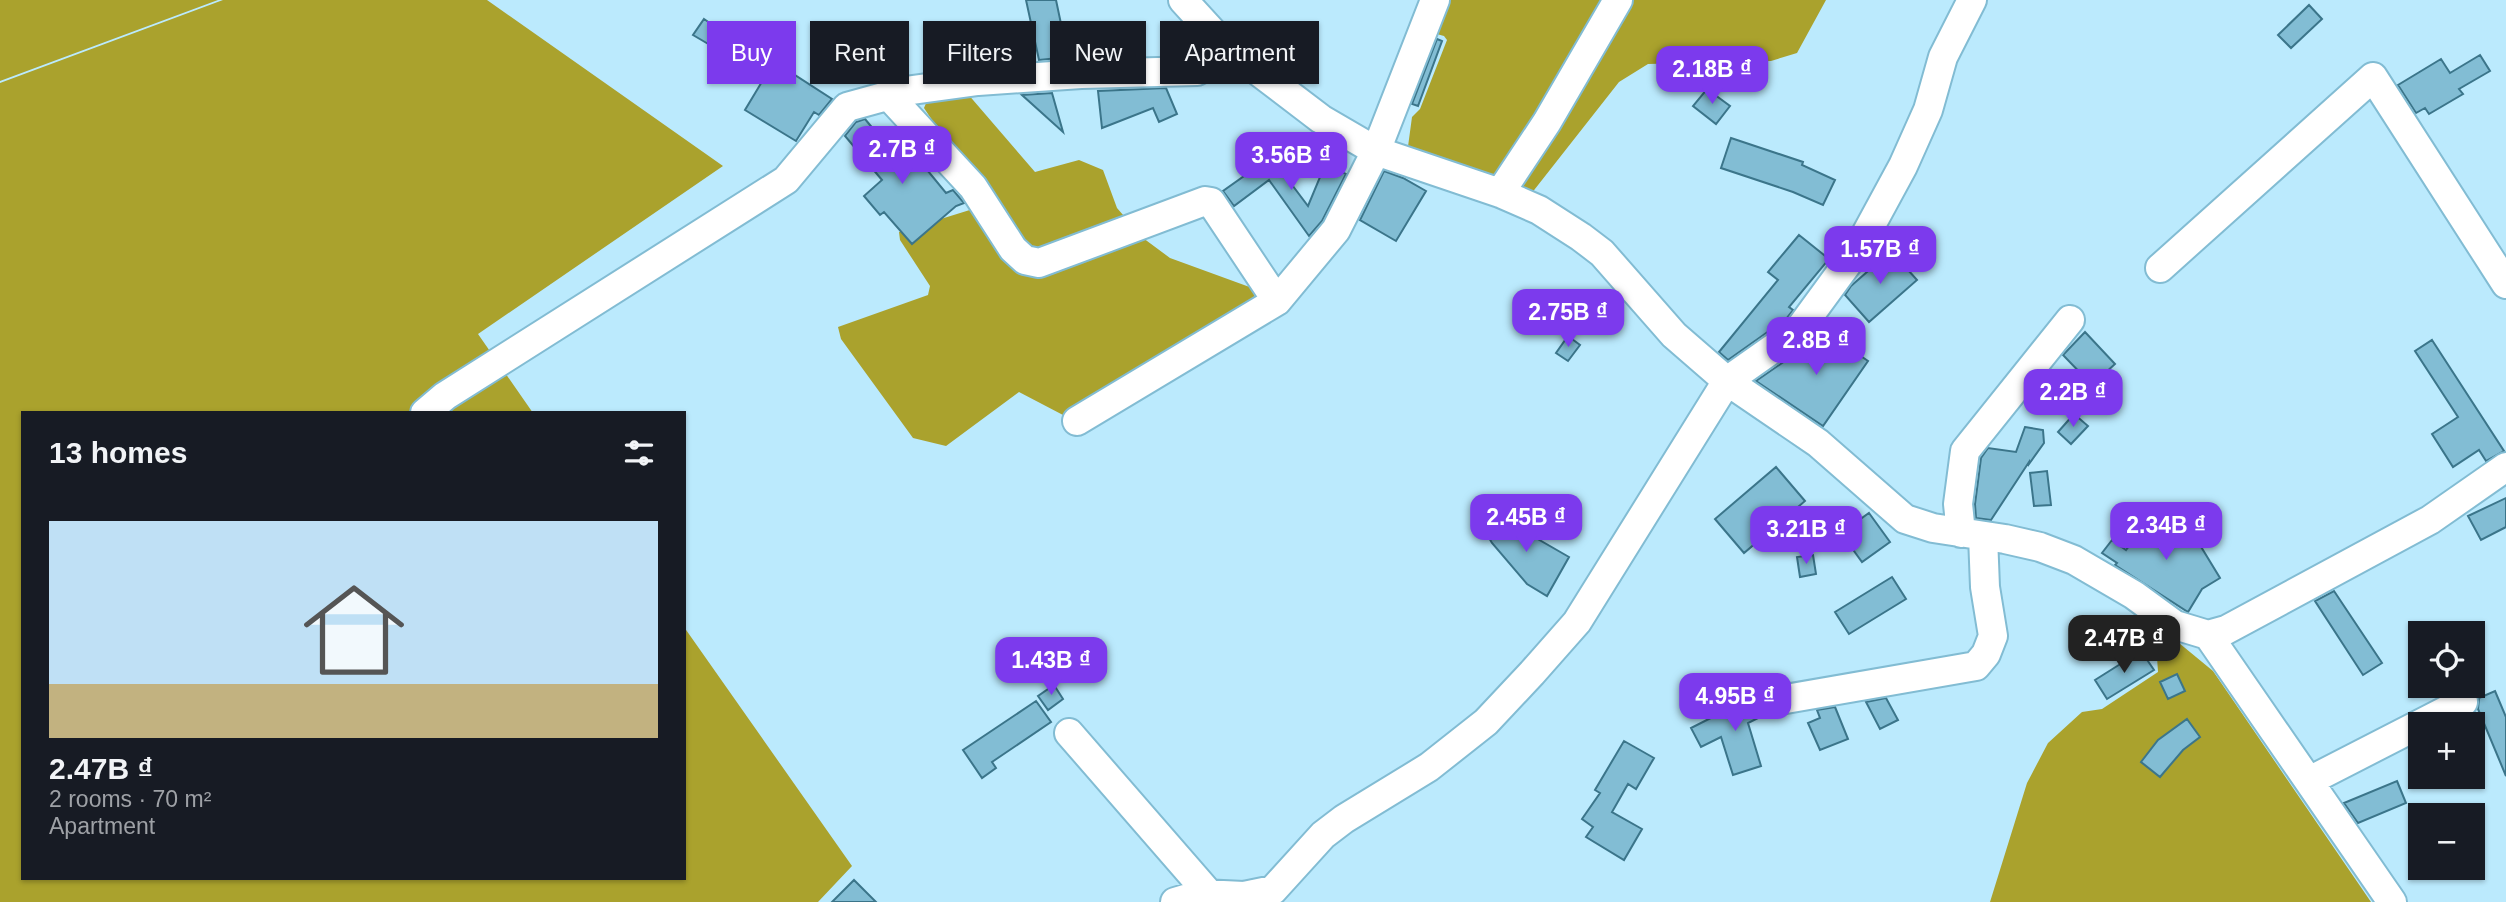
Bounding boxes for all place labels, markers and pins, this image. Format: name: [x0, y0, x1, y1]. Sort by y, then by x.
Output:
pin: 2.18B ₫: [1647, 46, 1777, 106]
pin: 2.7B ₫: [845, 127, 959, 186]
pin: 3.56B ₫: [1226, 132, 1356, 192]
pin: 1.57B ₫: [1815, 226, 1945, 286]
pin: 2.75B ₫: [1503, 290, 1633, 349]
pin: 2.8B ₫: [1759, 318, 1873, 377]
pin: 2.2B ₫: [2016, 370, 2130, 429]
pin: 2.45B ₫: [1461, 494, 1591, 554]
pin: 2.34B ₫: [2101, 503, 2231, 562]
pin: 3.21B ₫: [1741, 506, 1871, 566]
pin: 2.47B ₫: [2059, 616, 2189, 675]
pin: 1.43B ₫: [986, 638, 1116, 697]
pin: 4.95B ₫: [1670, 674, 1800, 733]

